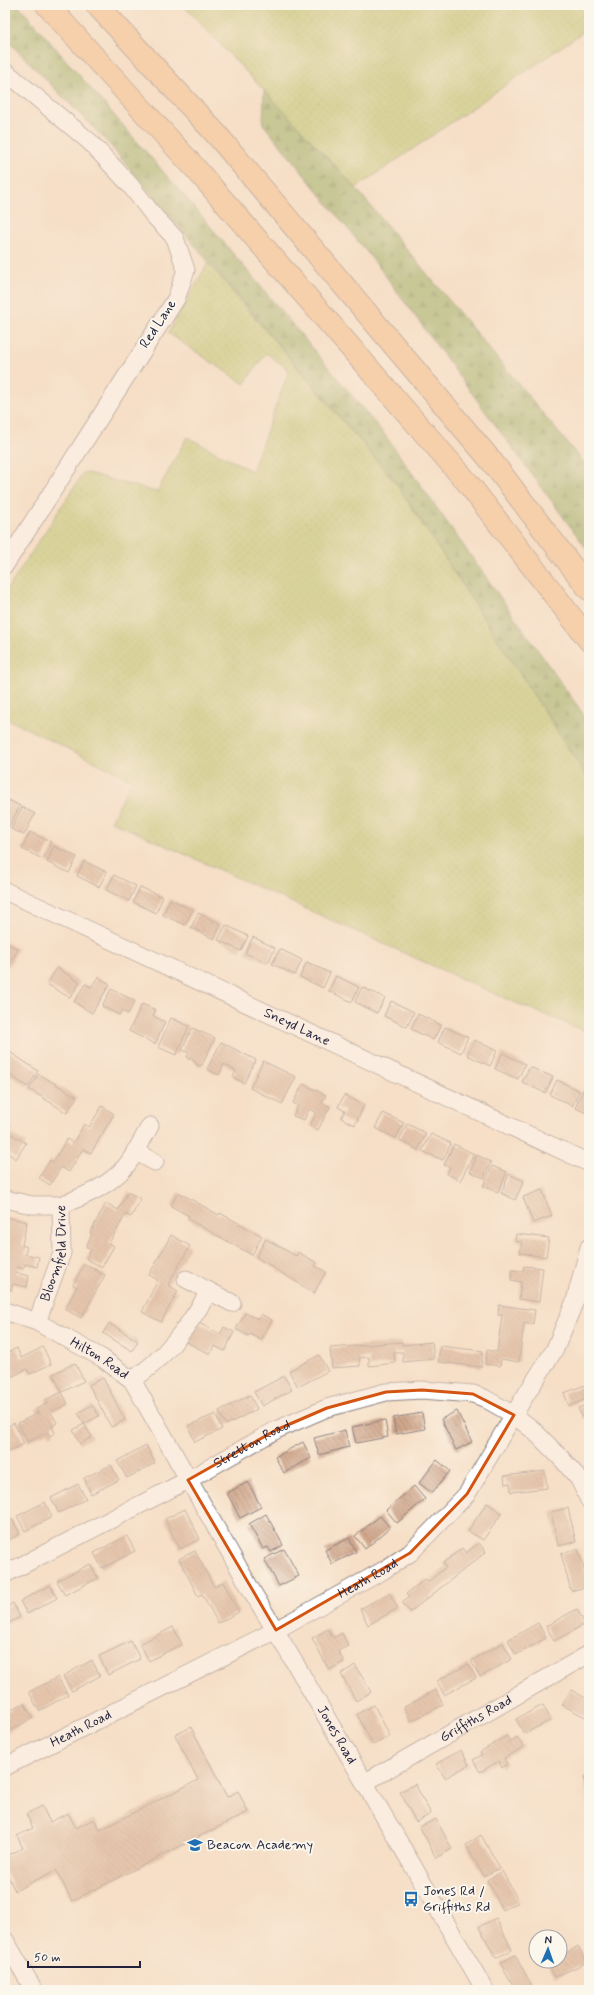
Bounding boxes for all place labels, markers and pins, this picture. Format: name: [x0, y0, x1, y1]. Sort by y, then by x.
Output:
school or university icon: Beacon Academy: [186, 1836, 204, 1854]
place label: Beacon Academy: [207, 1836, 313, 1854]
place label: Jones Rd / Griffiths Rd: [423, 1882, 490, 1916]
bus stop icon: Jones Rd / Griffiths Rd: [402, 1890, 420, 1908]

